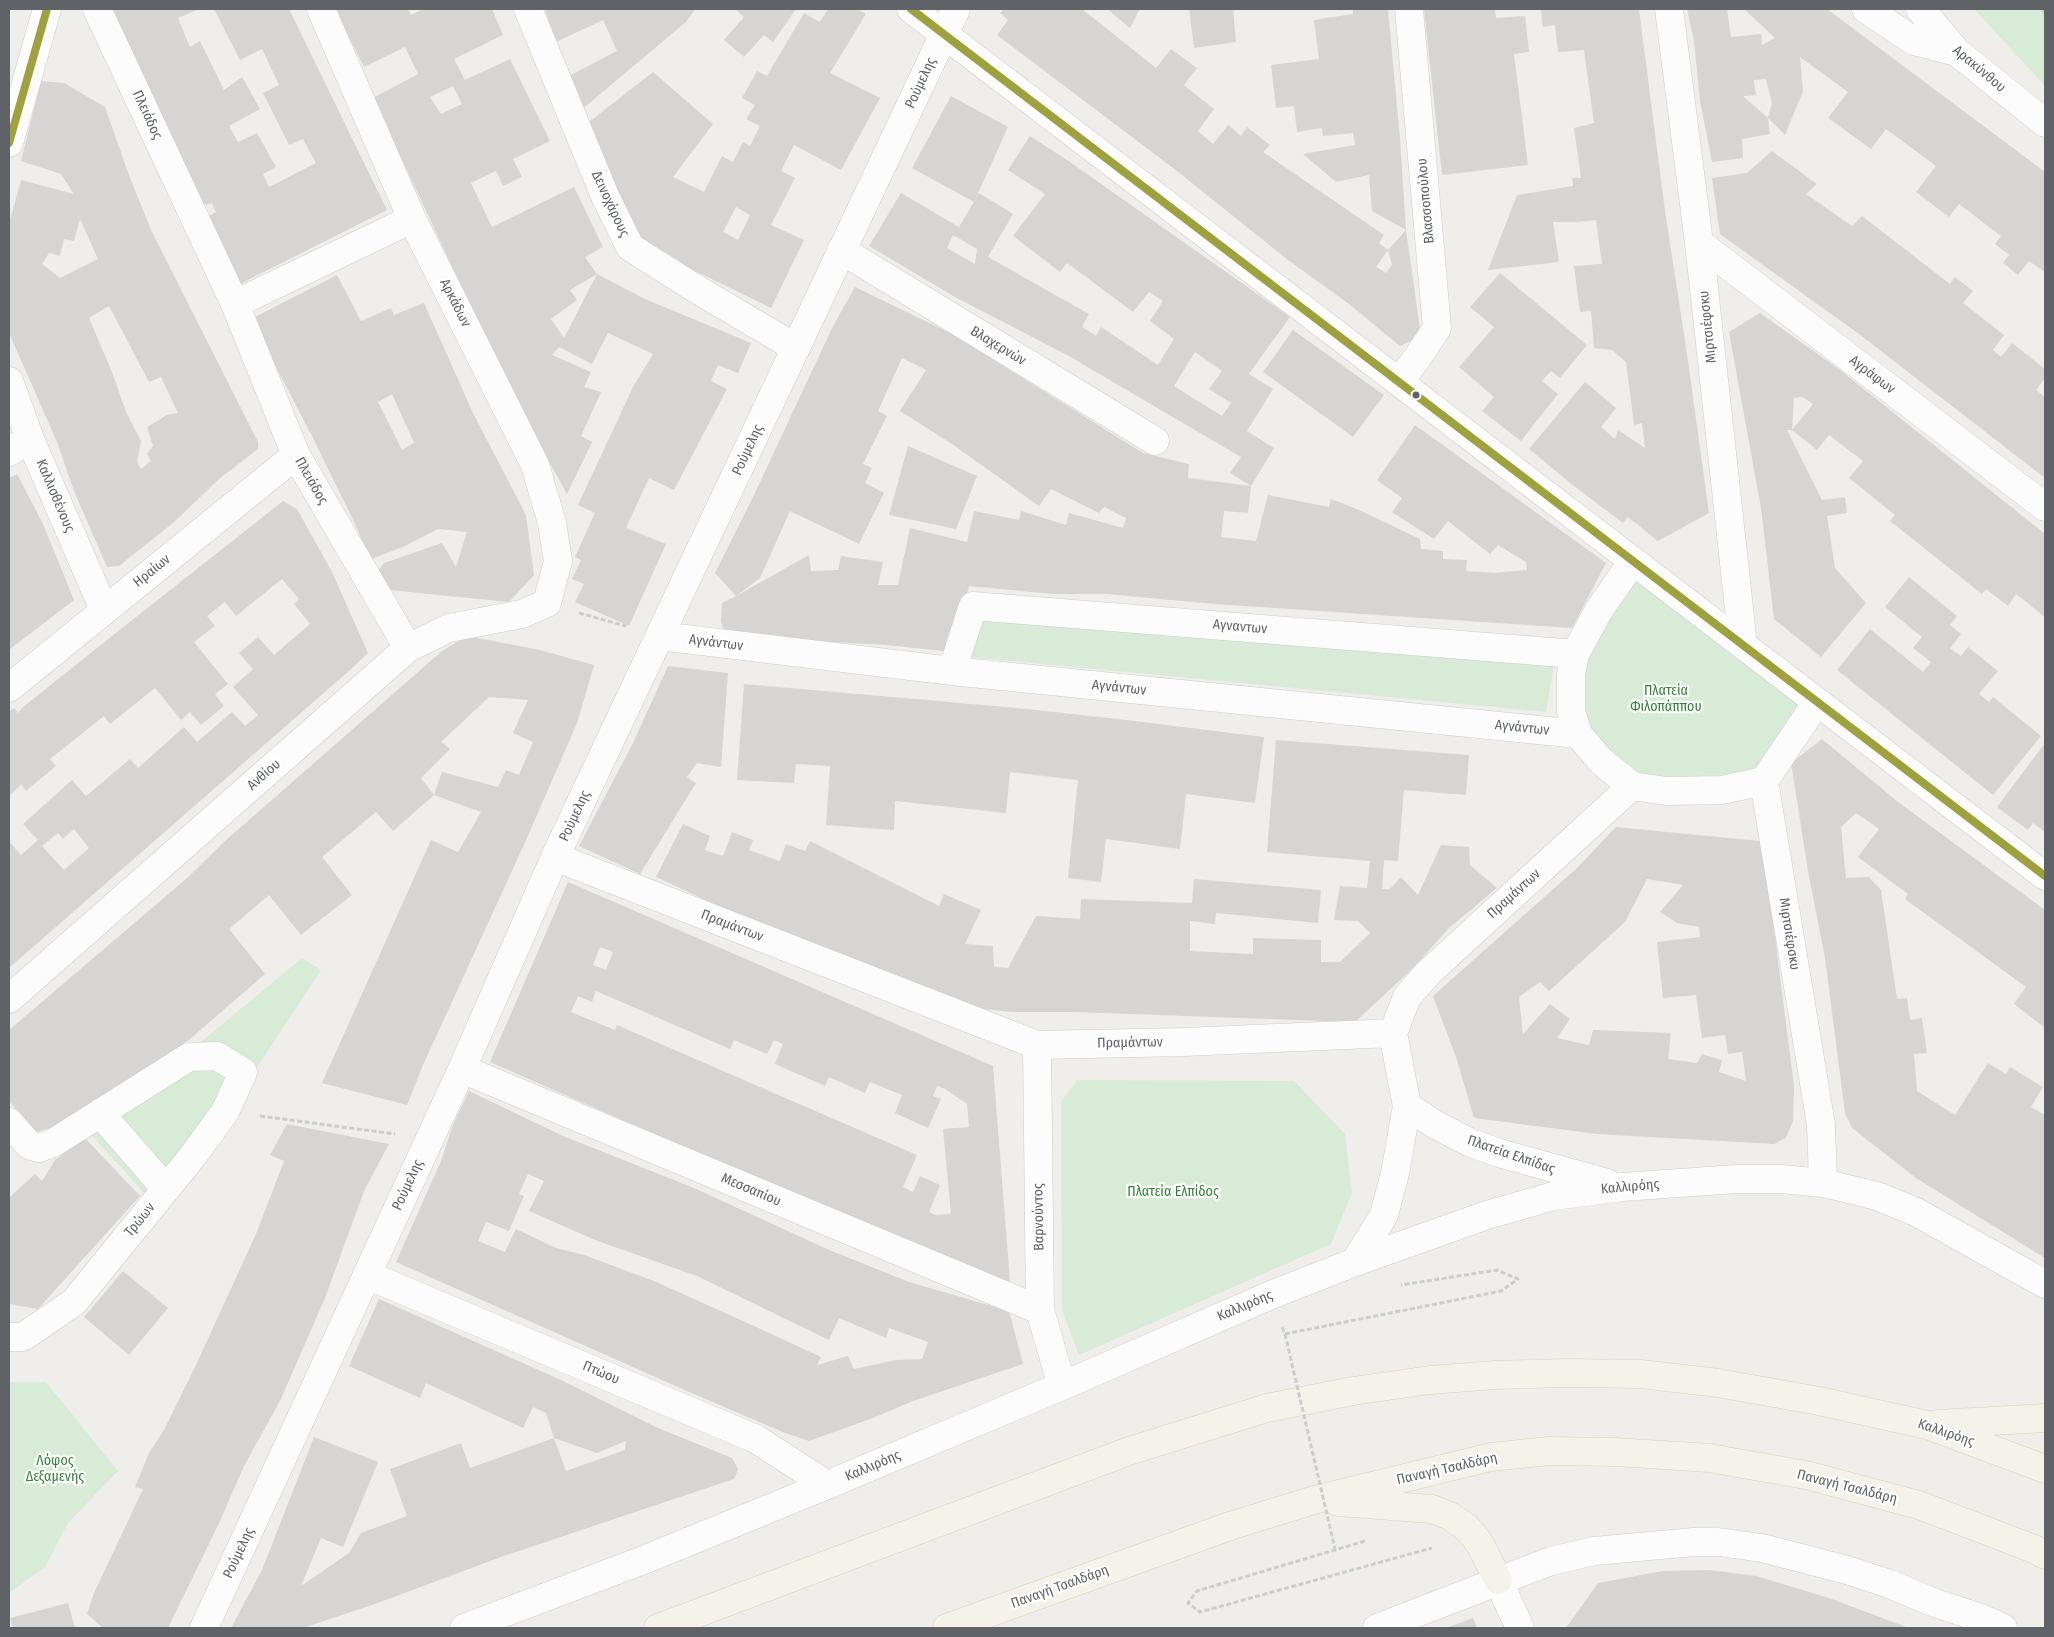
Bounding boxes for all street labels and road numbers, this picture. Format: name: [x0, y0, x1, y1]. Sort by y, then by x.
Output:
street label: Αρακύνθου: [1949, 42, 2009, 96]
street label: Ρούμελης: [902, 55, 940, 111]
street label: Πλειάδος: [128, 88, 166, 142]
street label: Βλασσοπούλου: [1414, 158, 1438, 244]
street label: Δεινοχάρους: [587, 168, 633, 240]
street label: Αρκάδων: [436, 276, 474, 330]
street label: Μιρτσιέφσκυ: [1696, 290, 1720, 364]
street label: Βλαχερνών: [967, 323, 1029, 369]
street label: Αγράφων: [1846, 352, 1898, 398]
street label: Ρούμελης: [729, 422, 767, 478]
street label: Πλειάδος: [291, 454, 331, 508]
street label: Καλλισθένους: [32, 457, 78, 535]
street label: Ηραίων: [130, 551, 174, 591]
street label: Αγναντων: [1212, 616, 1268, 638]
street label: Αγνάντων: [688, 631, 744, 655]
street label: Αγνάντων: [1091, 677, 1147, 699]
street label: Αγνάντων: [1494, 717, 1550, 739]
street label: Ανθίου: [244, 756, 284, 794]
street label: Ρούμελης: [556, 788, 594, 844]
street label: Πραμάντων: [1484, 866, 1544, 922]
street label: Μιρτσιέφσκυ: [1775, 897, 1803, 971]
street label: Πραμάντων: [698, 906, 766, 946]
street label: Πραμάντων: [1097, 1034, 1163, 1052]
street label: Πλατεία Ελπίδας: [1465, 1132, 1557, 1178]
street label: Ρούμελης: [389, 1157, 427, 1213]
street label: Μεσσαπίου: [718, 1170, 784, 1210]
street label: Καλλιρόης: [1600, 1176, 1660, 1198]
street label: Βαρνούντος: [1030, 1183, 1048, 1251]
street label: Τρώων: [121, 1200, 159, 1240]
street label: Καλλιρόης: [1215, 1287, 1275, 1325]
street label: Πτώου: [580, 1358, 622, 1388]
street label: Καλλιρόης: [1916, 1416, 1976, 1450]
street label: Καλλιρόης: [843, 1447, 903, 1485]
street label: Παναγή Τσαλδάρη: [1395, 1449, 1499, 1489]
street label: Παναγή Τσαλδάρη: [1795, 1466, 1899, 1508]
street label: Ρούμελης: [220, 1525, 258, 1581]
street label: Παναγή Τσαλδάρη: [1009, 1562, 1111, 1612]

